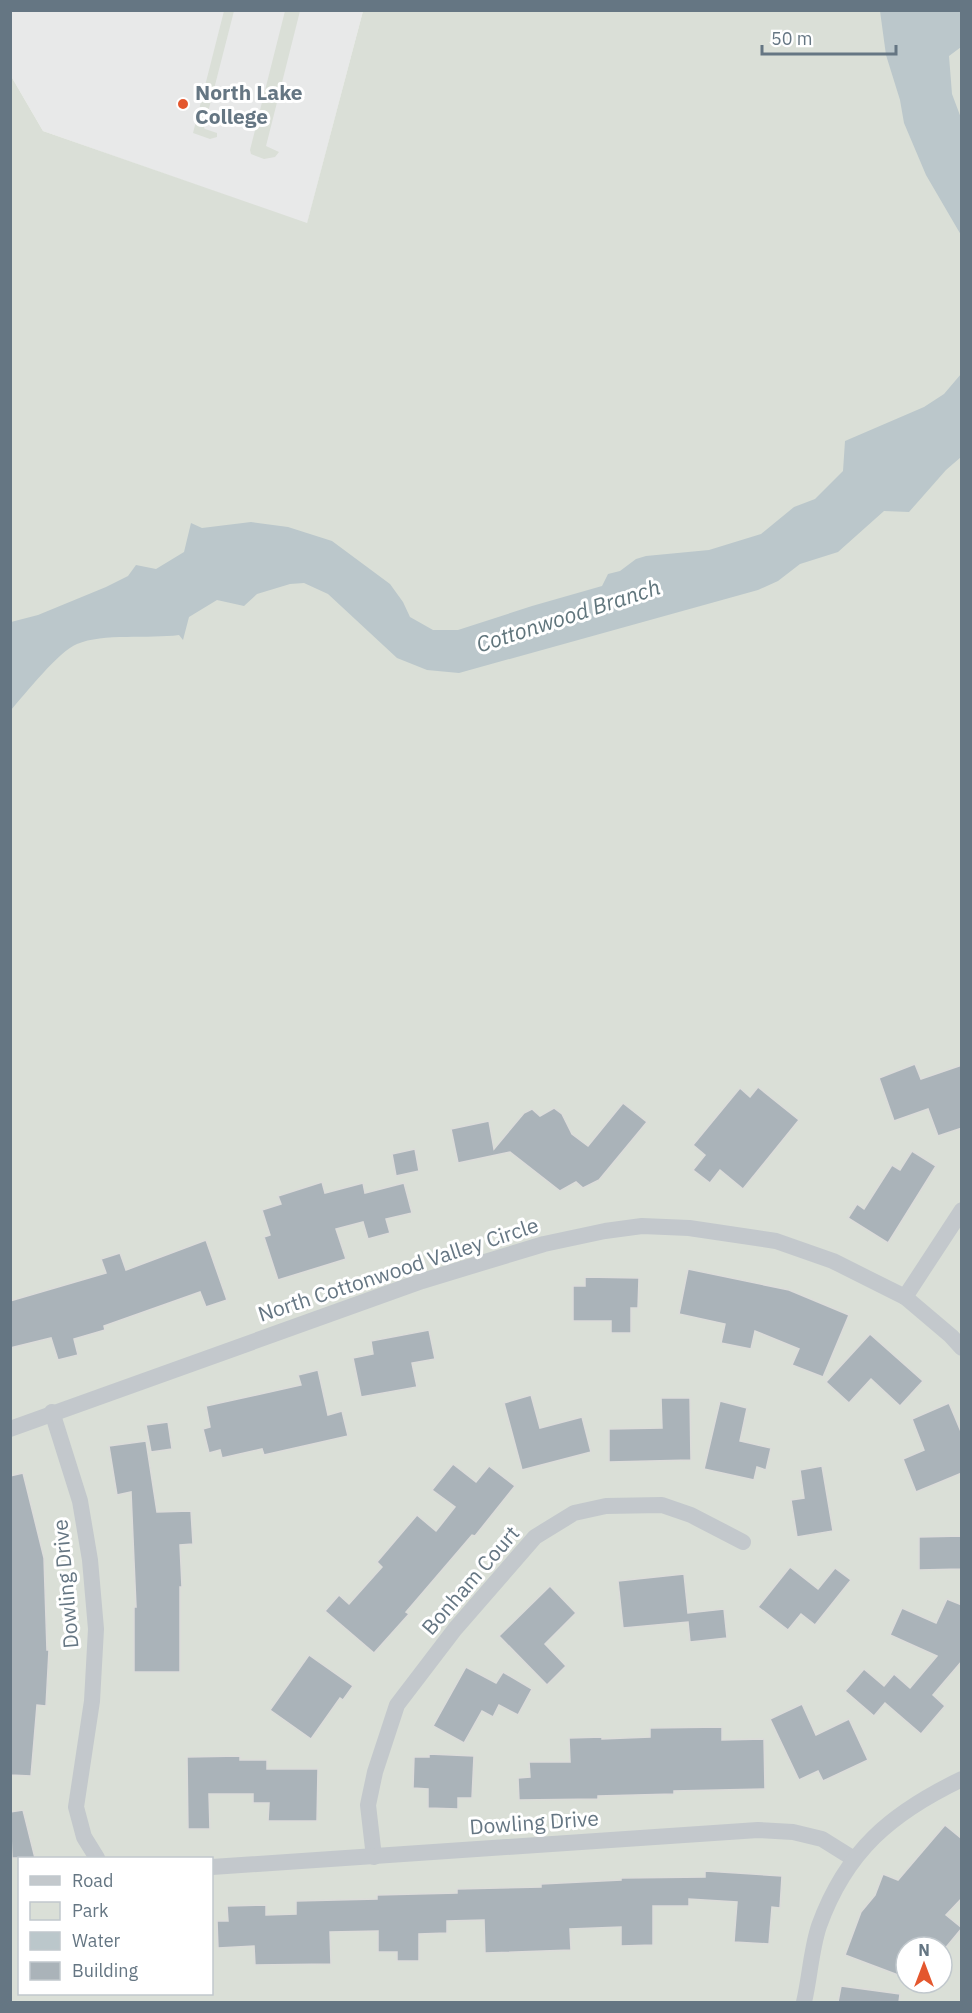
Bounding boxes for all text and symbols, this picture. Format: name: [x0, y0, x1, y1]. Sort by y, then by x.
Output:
scale bar: [762, 18, 896, 56]
text: 50 m: [771, 27, 813, 50]
place label: North Lake College: [195, 78, 303, 130]
marker: North Lake College: [176, 97, 190, 111]
water label: Cottonwood Branch: [472, 572, 664, 658]
street label: North Cottonwood Valley Circle: [254, 1210, 542, 1328]
street label: Dowling Drive: [45, 1518, 85, 1650]
street label: Bonham Court: [415, 1520, 525, 1640]
street label: Dowling Drive: [468, 1804, 600, 1840]
legend: [18, 1857, 213, 1995]
text: Road: [72, 1869, 113, 1892]
text: Park: [72, 1899, 109, 1922]
text: Water: [72, 1929, 121, 1952]
north arrow: [894, 1935, 954, 1995]
text: N: [918, 1940, 930, 1960]
text: Building: [72, 1959, 139, 1982]

